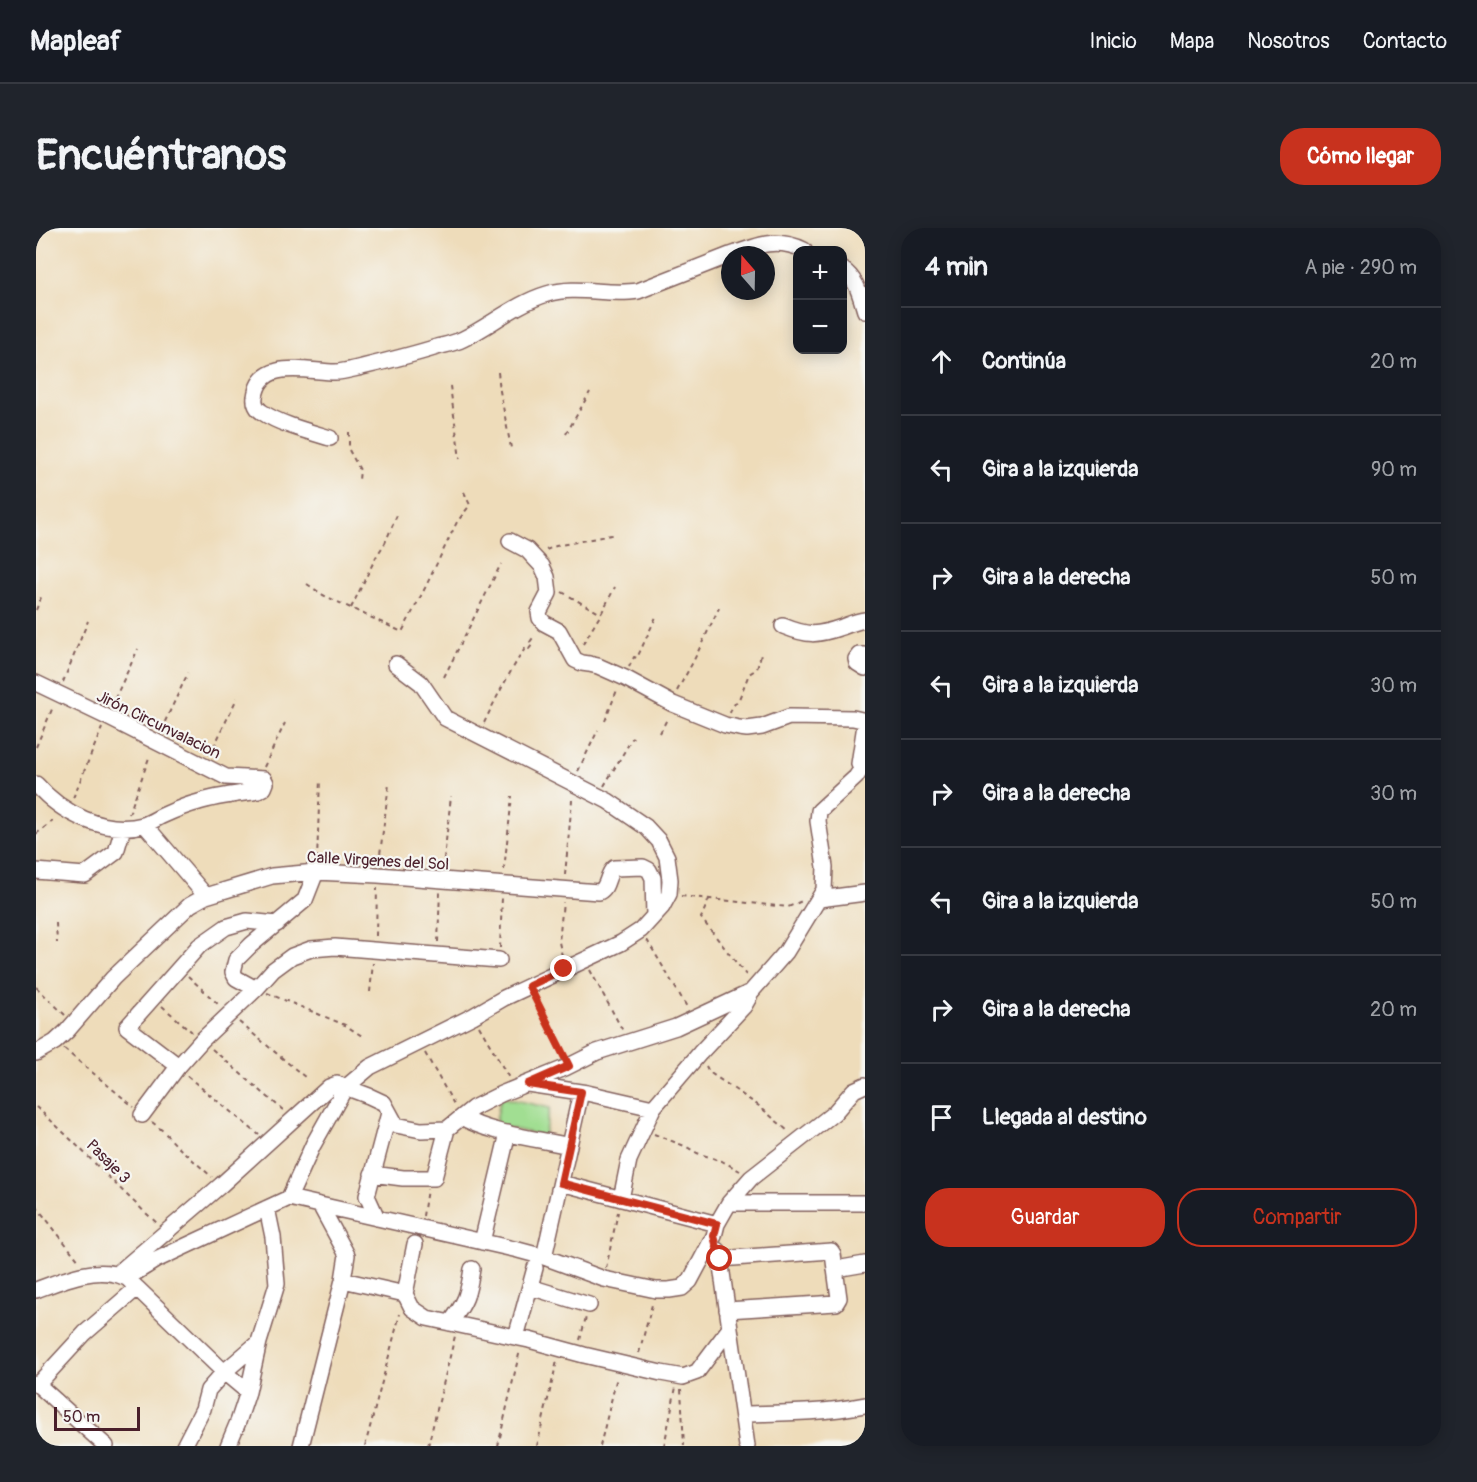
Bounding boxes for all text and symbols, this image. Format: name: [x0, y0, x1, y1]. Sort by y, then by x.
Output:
text: Mapleaf: [30, 24, 121, 59]
text: Inicio: [1090, 28, 1137, 55]
text: Mapa: [1170, 28, 1214, 55]
text: Nosotros: [1247, 28, 1330, 55]
text: Contacto: [1363, 28, 1447, 55]
button: Cómo llegar: [1280, 128, 1441, 185]
text: Encuéntranos: [36, 130, 286, 182]
north arrow: [721, 246, 775, 300]
map controls: [793, 246, 847, 354]
button: +: [793, 246, 847, 300]
text: 4 min: [925, 251, 988, 283]
text: A pie · 290 m: [1304, 255, 1417, 280]
button: −: [793, 300, 847, 354]
icon: ahead: [925, 345, 958, 378]
text: Continúa: [982, 347, 1066, 375]
text: 20 m: [1370, 349, 1417, 374]
icon: left: [925, 453, 958, 486]
text: Gira a la izquierda: [982, 455, 1139, 483]
text: 90 m: [1371, 457, 1417, 482]
icon: right: [925, 561, 958, 594]
text: Gira a la derecha: [982, 563, 1130, 591]
text: 50 m: [1370, 565, 1417, 590]
icon: left: [925, 669, 958, 702]
text: Gira a la izquierda: [982, 671, 1139, 699]
text: 30 m: [1370, 673, 1417, 698]
street label: Jirón Circunvalacion: [93, 686, 224, 764]
icon: right: [925, 777, 958, 810]
text: Gira a la derecha: [982, 779, 1130, 807]
text: 30 m: [1370, 781, 1417, 806]
street label: Calle Virgenes del Sol: [306, 847, 450, 875]
icon: left: [925, 885, 958, 918]
text: Gira a la izquierda: [982, 887, 1139, 915]
text: 50 m: [1370, 889, 1417, 914]
route end: [550, 955, 576, 981]
icon: right: [925, 993, 958, 1026]
text: Gira a la derecha: [982, 995, 1130, 1023]
text: 20 m: [1370, 997, 1417, 1022]
icon: arrive: [925, 1101, 958, 1134]
text: Llegada al destino: [982, 1103, 1147, 1131]
street label: Pasaje 3: [82, 1135, 135, 1188]
button: Guardar: [925, 1188, 1165, 1247]
button: Compartir: [1177, 1188, 1417, 1247]
route start: [706, 1245, 732, 1271]
scale bar: [54, 1404, 140, 1432]
text: 50 m: [63, 1407, 100, 1427]

